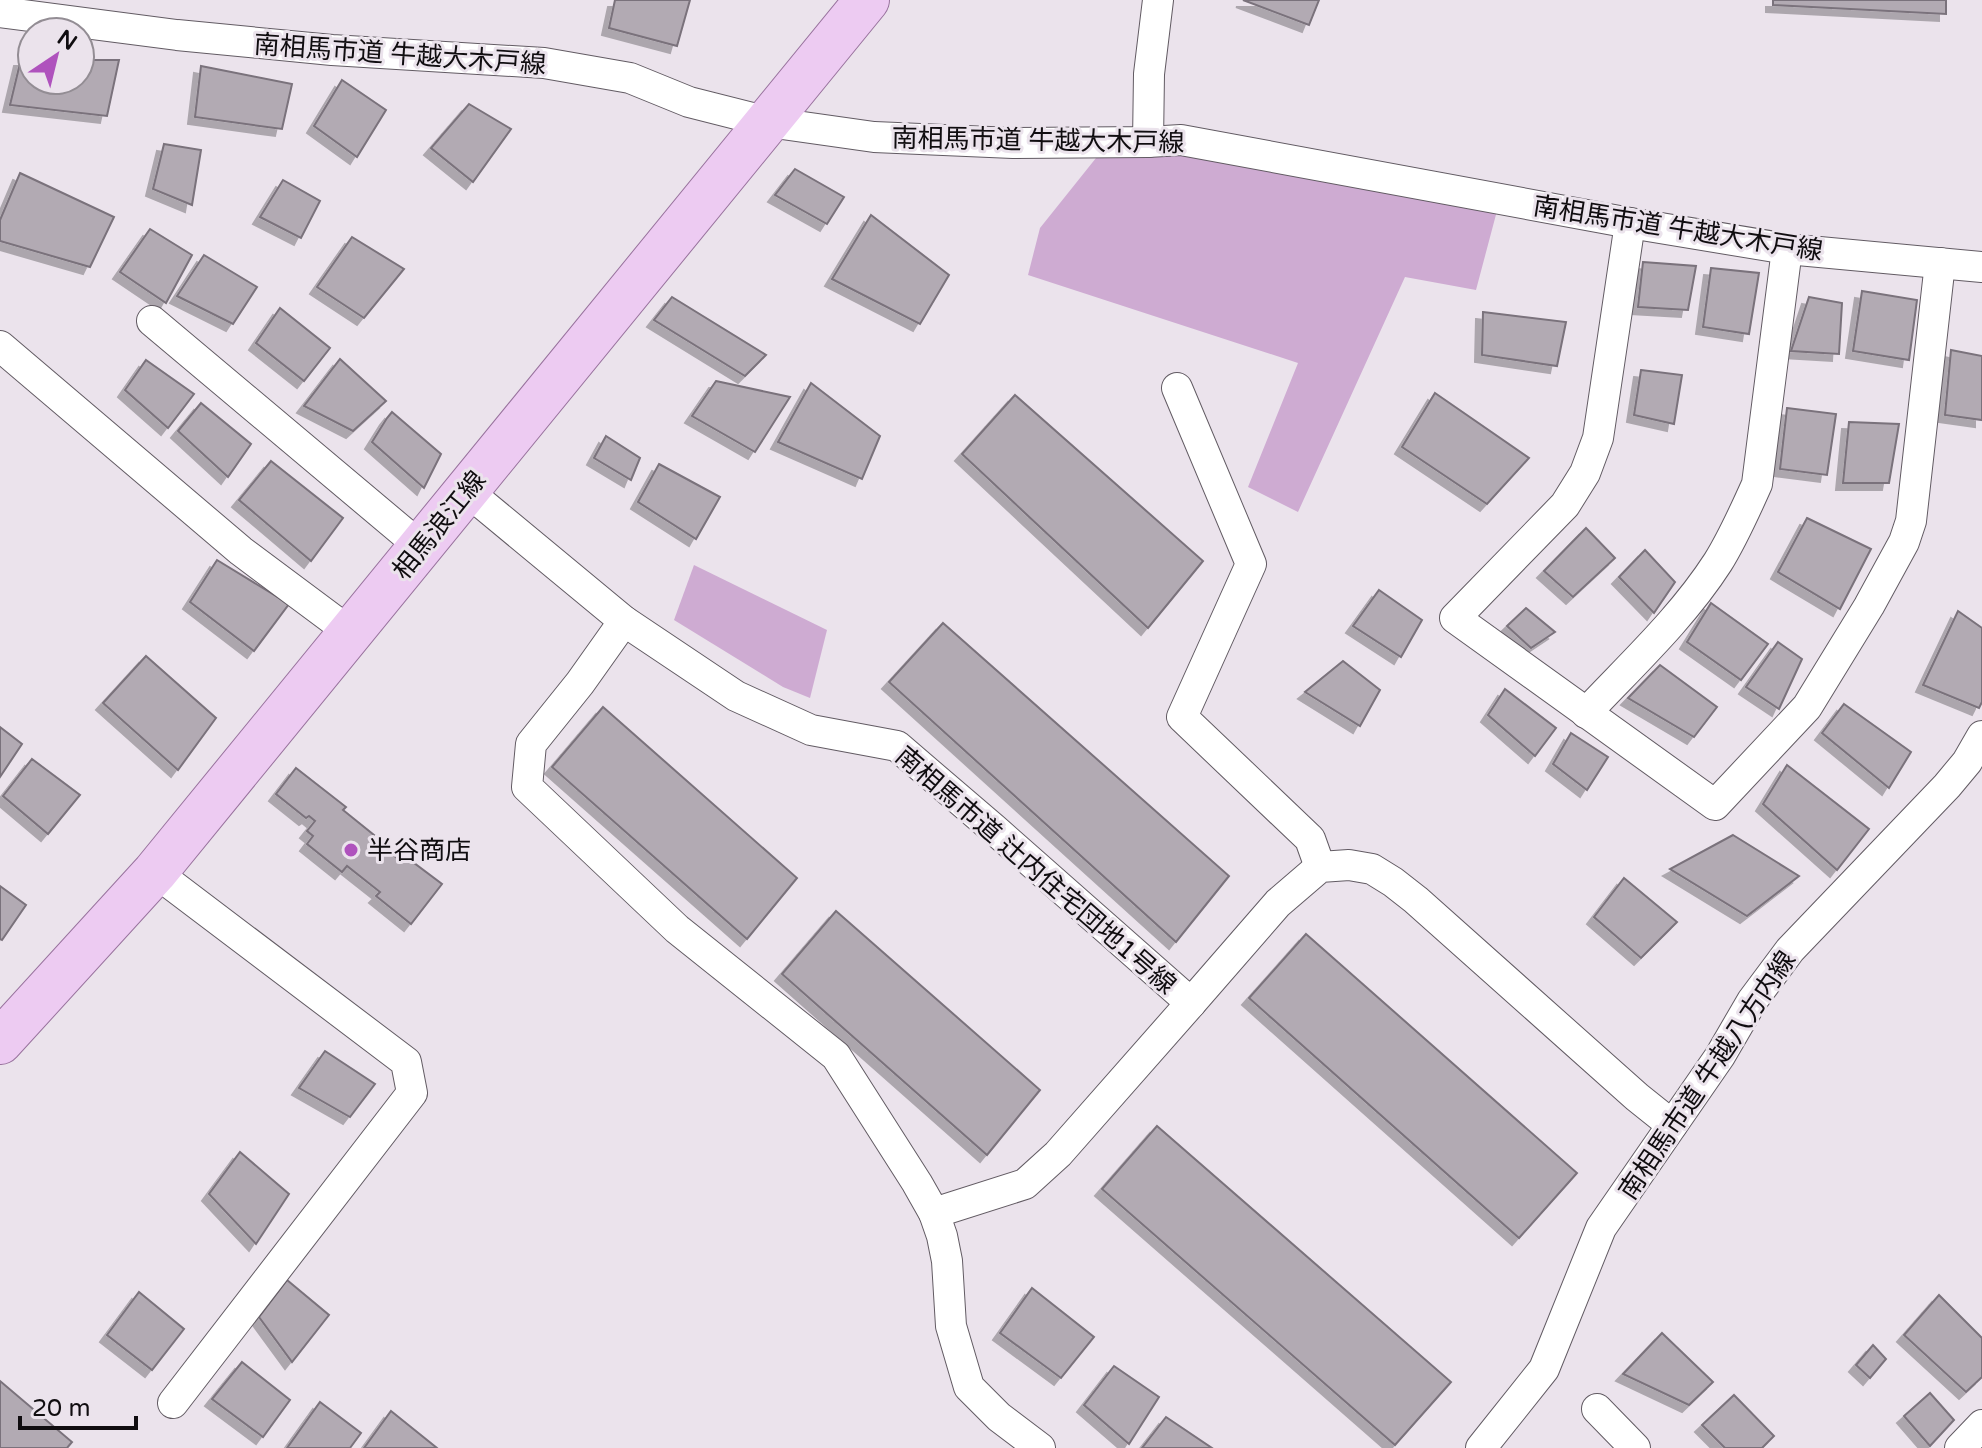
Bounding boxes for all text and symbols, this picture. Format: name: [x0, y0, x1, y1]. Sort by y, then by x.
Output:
north arrow: [16, 16, 96, 96]
text: N: [52, 25, 82, 56]
street label: 南相馬市道 牛越大木戸線: [253, 29, 547, 80]
street label: 南相馬市道 牛越大木戸線: [891, 122, 1185, 159]
street label: 南相馬市道 牛越大木戸線: [1531, 190, 1825, 267]
street label: 相馬浪江線: [386, 465, 492, 586]
street label: 南相馬市道 辻内住宅団地1号線: [889, 740, 1182, 1001]
place label: 半谷商店: [367, 835, 471, 866]
marker: 半谷商店: [342, 841, 360, 859]
street label: 南相馬市道 牛越八方内線: [1613, 945, 1802, 1205]
scale bar: [20, 1380, 136, 1430]
text: 20 m: [32, 1394, 90, 1423]

